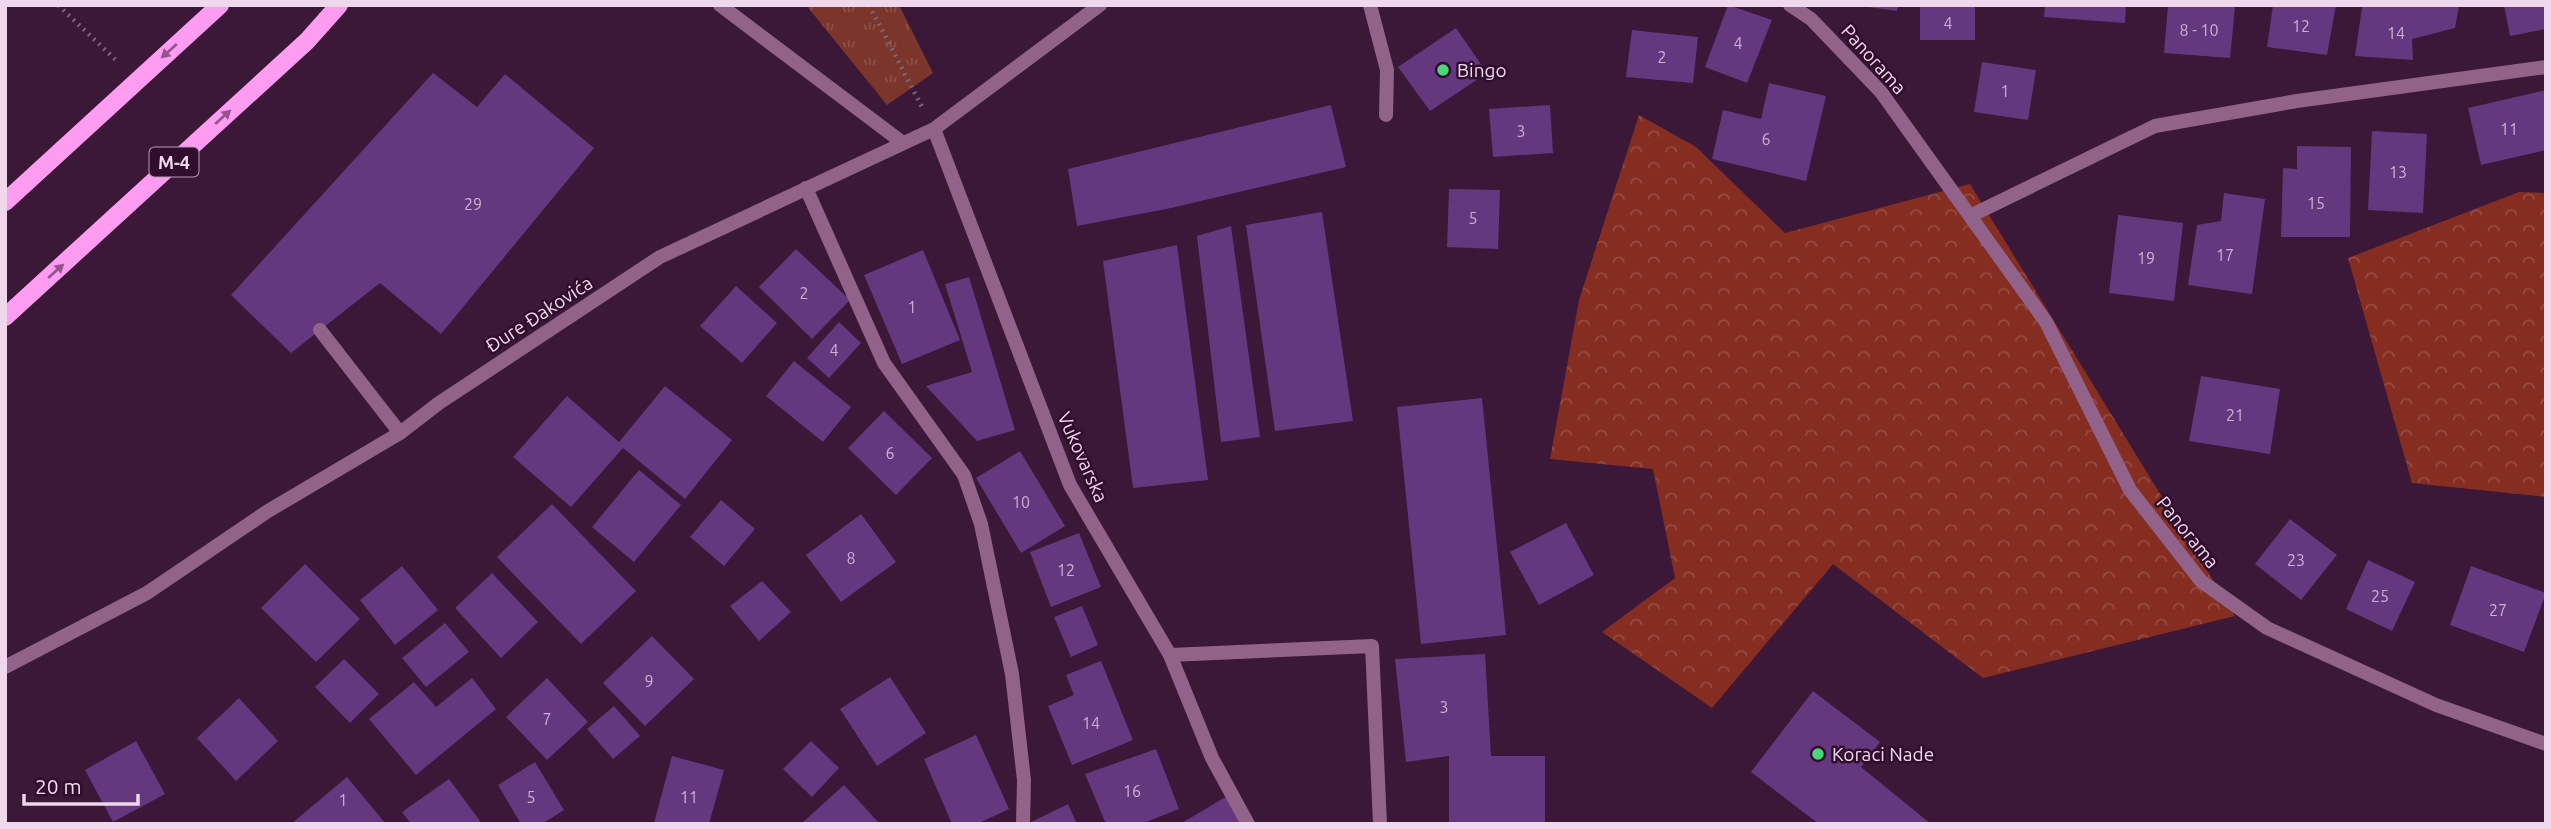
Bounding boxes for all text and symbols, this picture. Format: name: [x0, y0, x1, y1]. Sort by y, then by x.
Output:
house number: 4: [1943, 14, 1953, 32]
house number: 12: [2292, 17, 2310, 35]
street label: Panorama: [1837, 20, 1911, 98]
house number: 8 - 10: [2179, 21, 2219, 39]
house number: 14: [2387, 24, 2405, 42]
house number: 4: [1733, 34, 1743, 52]
one-way arrow: [161, 43, 178, 59]
house number: 2: [1657, 48, 1667, 66]
place label: Bingo: [1457, 59, 1507, 81]
marker: Bingo: [1435, 62, 1451, 78]
house number: 1: [2000, 82, 2010, 100]
one-way arrow: [214, 109, 232, 125]
house number: 11: [2500, 120, 2518, 138]
house number: 3: [1516, 122, 1526, 140]
house number: 6: [1761, 130, 1771, 148]
road number: M-4: [150, 148, 198, 176]
house number: 13: [2389, 163, 2407, 181]
house number: 15: [2307, 194, 2325, 212]
house number: 29: [464, 195, 482, 213]
house number: 5: [1468, 209, 1478, 227]
house number: 17: [2216, 246, 2234, 264]
house number: 19: [2137, 249, 2155, 267]
one-way arrow: [47, 263, 64, 279]
street label: Đure Đakovića: [482, 271, 596, 357]
house number: 2: [799, 284, 809, 302]
house number: 1: [907, 298, 917, 316]
house number: 4: [829, 341, 839, 359]
house number: 21: [2226, 406, 2244, 424]
street label: Vukovarska: [1053, 408, 1113, 506]
house number: 6: [885, 444, 895, 462]
street label: Panorama: [2152, 492, 2224, 572]
house number: 10: [1012, 493, 1030, 511]
house number: 8: [846, 549, 856, 567]
house number: 23: [2287, 551, 2305, 569]
house number: 12: [1057, 561, 1075, 579]
house number: 25: [2371, 587, 2389, 605]
house number: 27: [2489, 601, 2507, 619]
house number: 9: [644, 672, 654, 690]
house number: 3: [1439, 698, 1449, 716]
house number: 7: [542, 710, 552, 728]
house number: 14: [1082, 714, 1100, 732]
place label: Koraci Nade: [1832, 743, 1934, 765]
marker: Koraci Nade: [1810, 746, 1826, 762]
scale bar: [24, 762, 138, 806]
text: 20 m: [35, 774, 82, 798]
house number: 16: [1123, 782, 1141, 800]
house number: 5: [526, 788, 536, 806]
house number: 11: [680, 788, 698, 806]
house number: 1: [338, 791, 348, 809]

